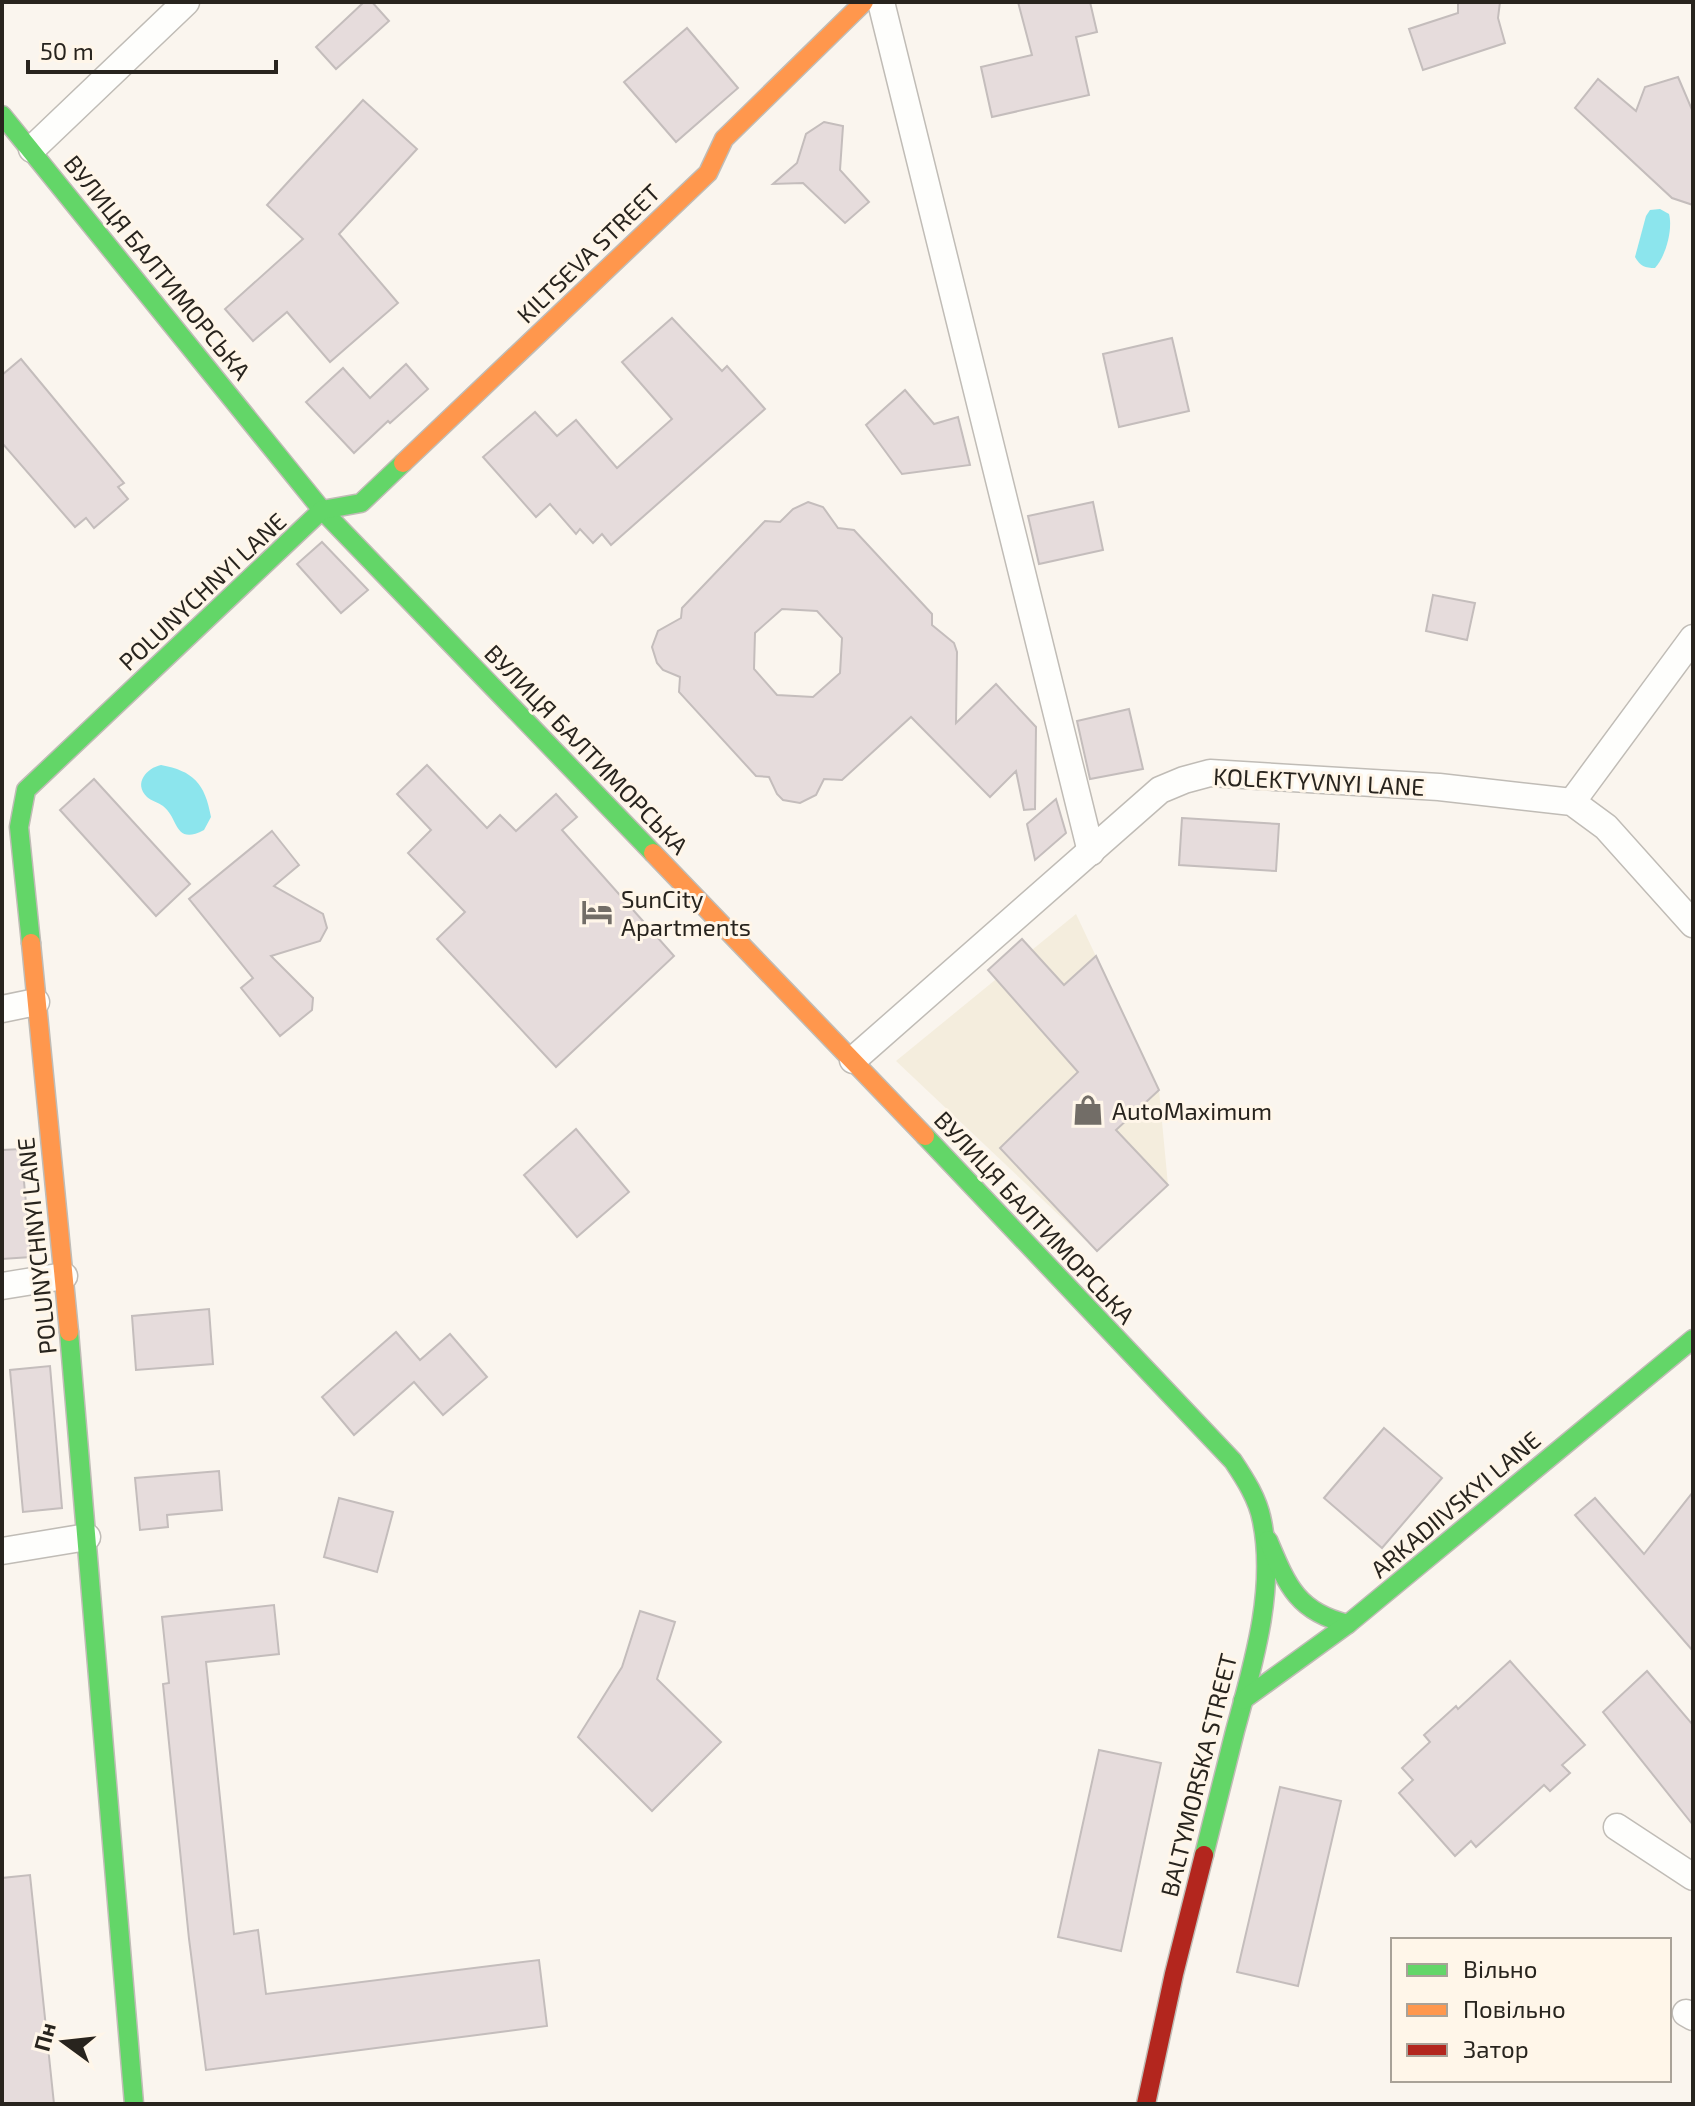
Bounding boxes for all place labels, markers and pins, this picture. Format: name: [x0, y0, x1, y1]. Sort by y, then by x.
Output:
place label: SunCity Apartments: [621, 884, 751, 941]
hotel icon: SunCity Apartments: [580, 895, 614, 929]
shop icon: AutoMaximum: [1071, 1093, 1105, 1127]
place label: AutoMaximum: [1112, 1096, 1272, 1125]

